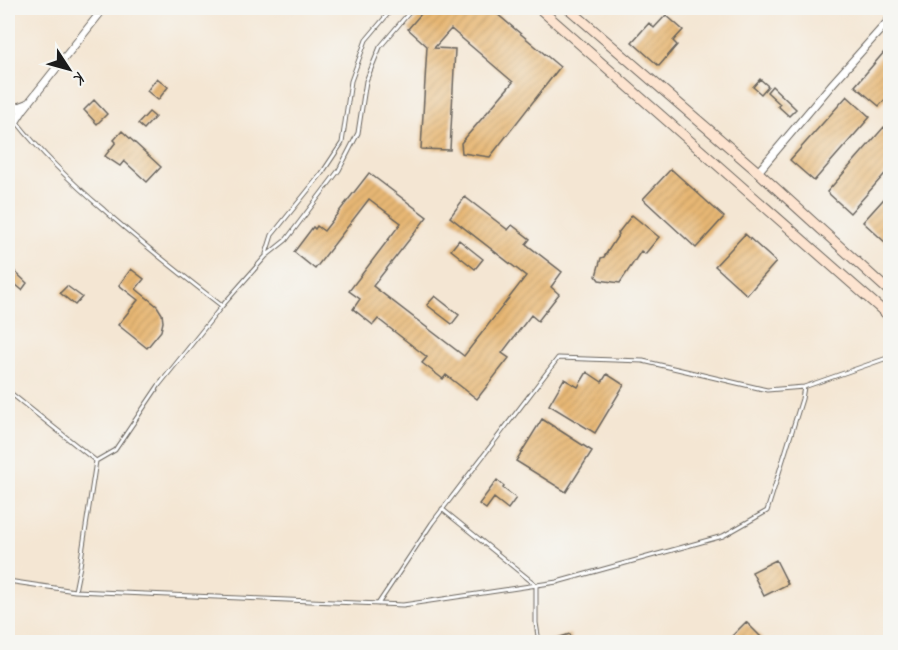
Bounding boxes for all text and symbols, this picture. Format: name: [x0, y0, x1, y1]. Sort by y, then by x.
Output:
north arrow: [39, 39, 99, 99]
text: K: [68, 68, 91, 90]

